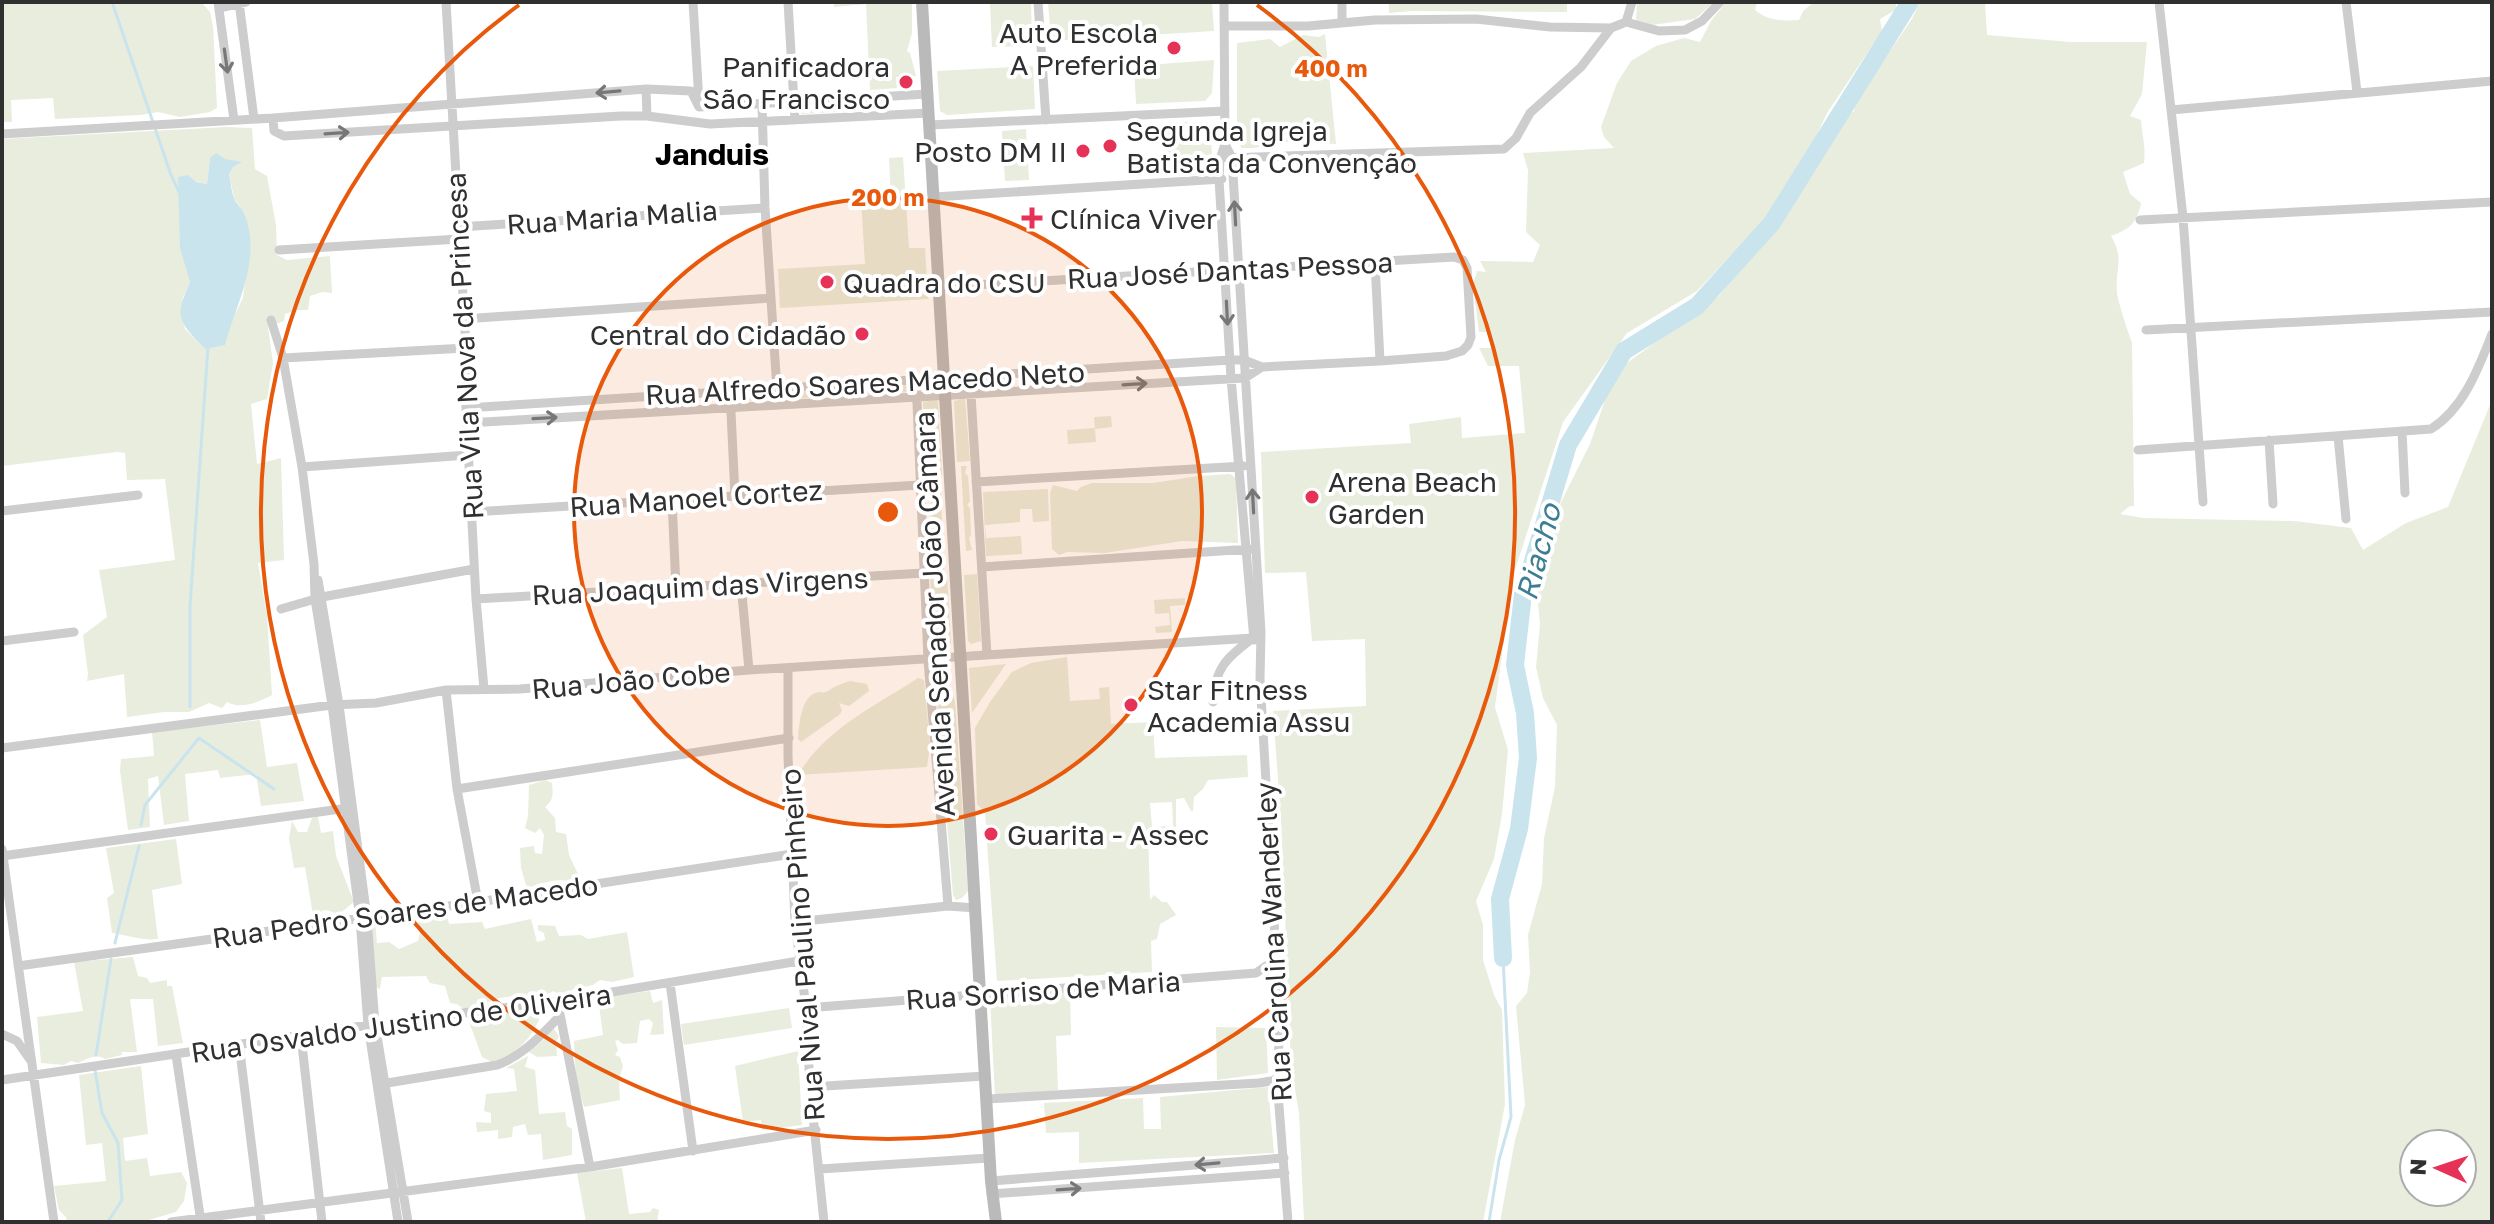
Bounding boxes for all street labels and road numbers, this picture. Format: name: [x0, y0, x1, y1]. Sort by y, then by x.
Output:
street label: Rua Vila Nova da Princesa: [438, 172, 490, 520]
street label: Rua Maria Malia: [505, 193, 719, 241]
street label: Rua José Dantas Pessoa: [1066, 245, 1394, 295]
street label: Rua Alfredo Soares Macedo Neto: [644, 355, 1086, 411]
street label: Avenida Senador João Câmara: [907, 410, 961, 818]
street label: Rua Manoel Cortez: [568, 473, 824, 523]
street label: Rua Joaquim das Virgens: [531, 561, 869, 611]
street label: Rua João Cobe: [530, 655, 732, 705]
street label: Rua Nival Paulino Pinheiro: [773, 768, 831, 1122]
street label: Rua Carolina Wanderley: [1248, 781, 1298, 1103]
street label: Rua Pedro Soares de Macedo: [210, 868, 600, 954]
street label: Rua Sorriso de Maria: [904, 964, 1182, 1016]
street label: Rua Osvaldo Justino de Oliveira: [189, 977, 613, 1069]

